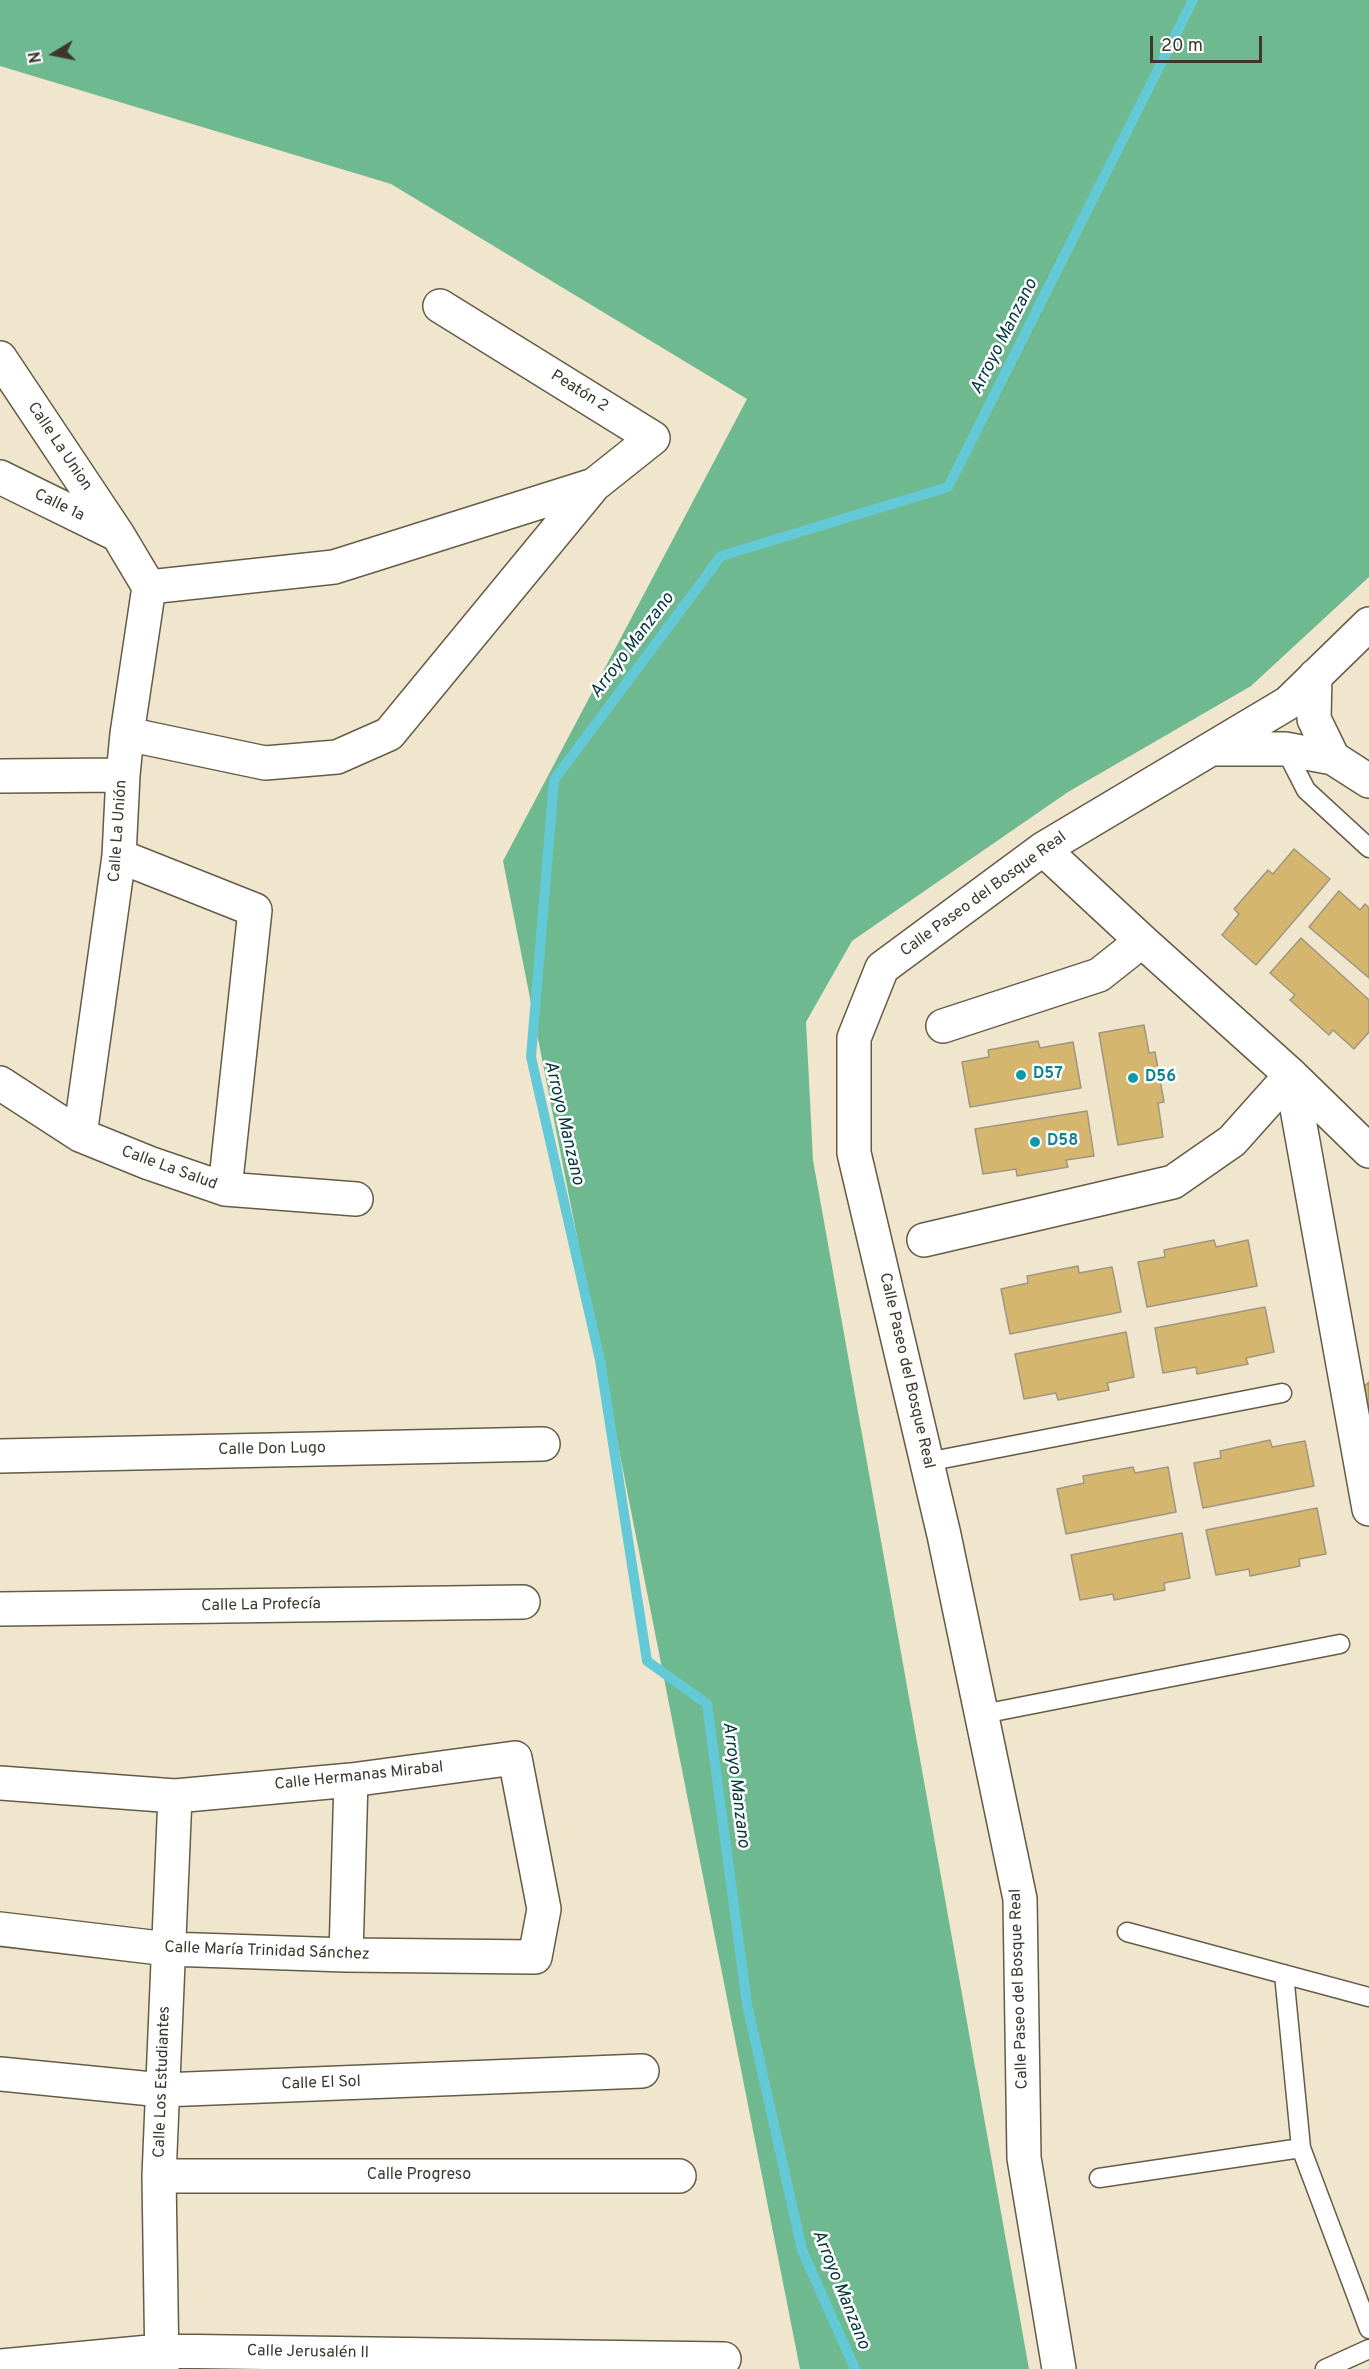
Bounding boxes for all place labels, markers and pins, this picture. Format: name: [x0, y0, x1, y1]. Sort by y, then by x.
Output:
place label: D57: [1033, 1065, 1063, 1085]
marker: D57: [1014, 1068, 1028, 1082]
place label: D56: [1145, 1068, 1176, 1088]
marker: D56: [1126, 1071, 1140, 1085]
place label: D58: [1047, 1132, 1078, 1152]
marker: D58: [1028, 1135, 1042, 1149]

